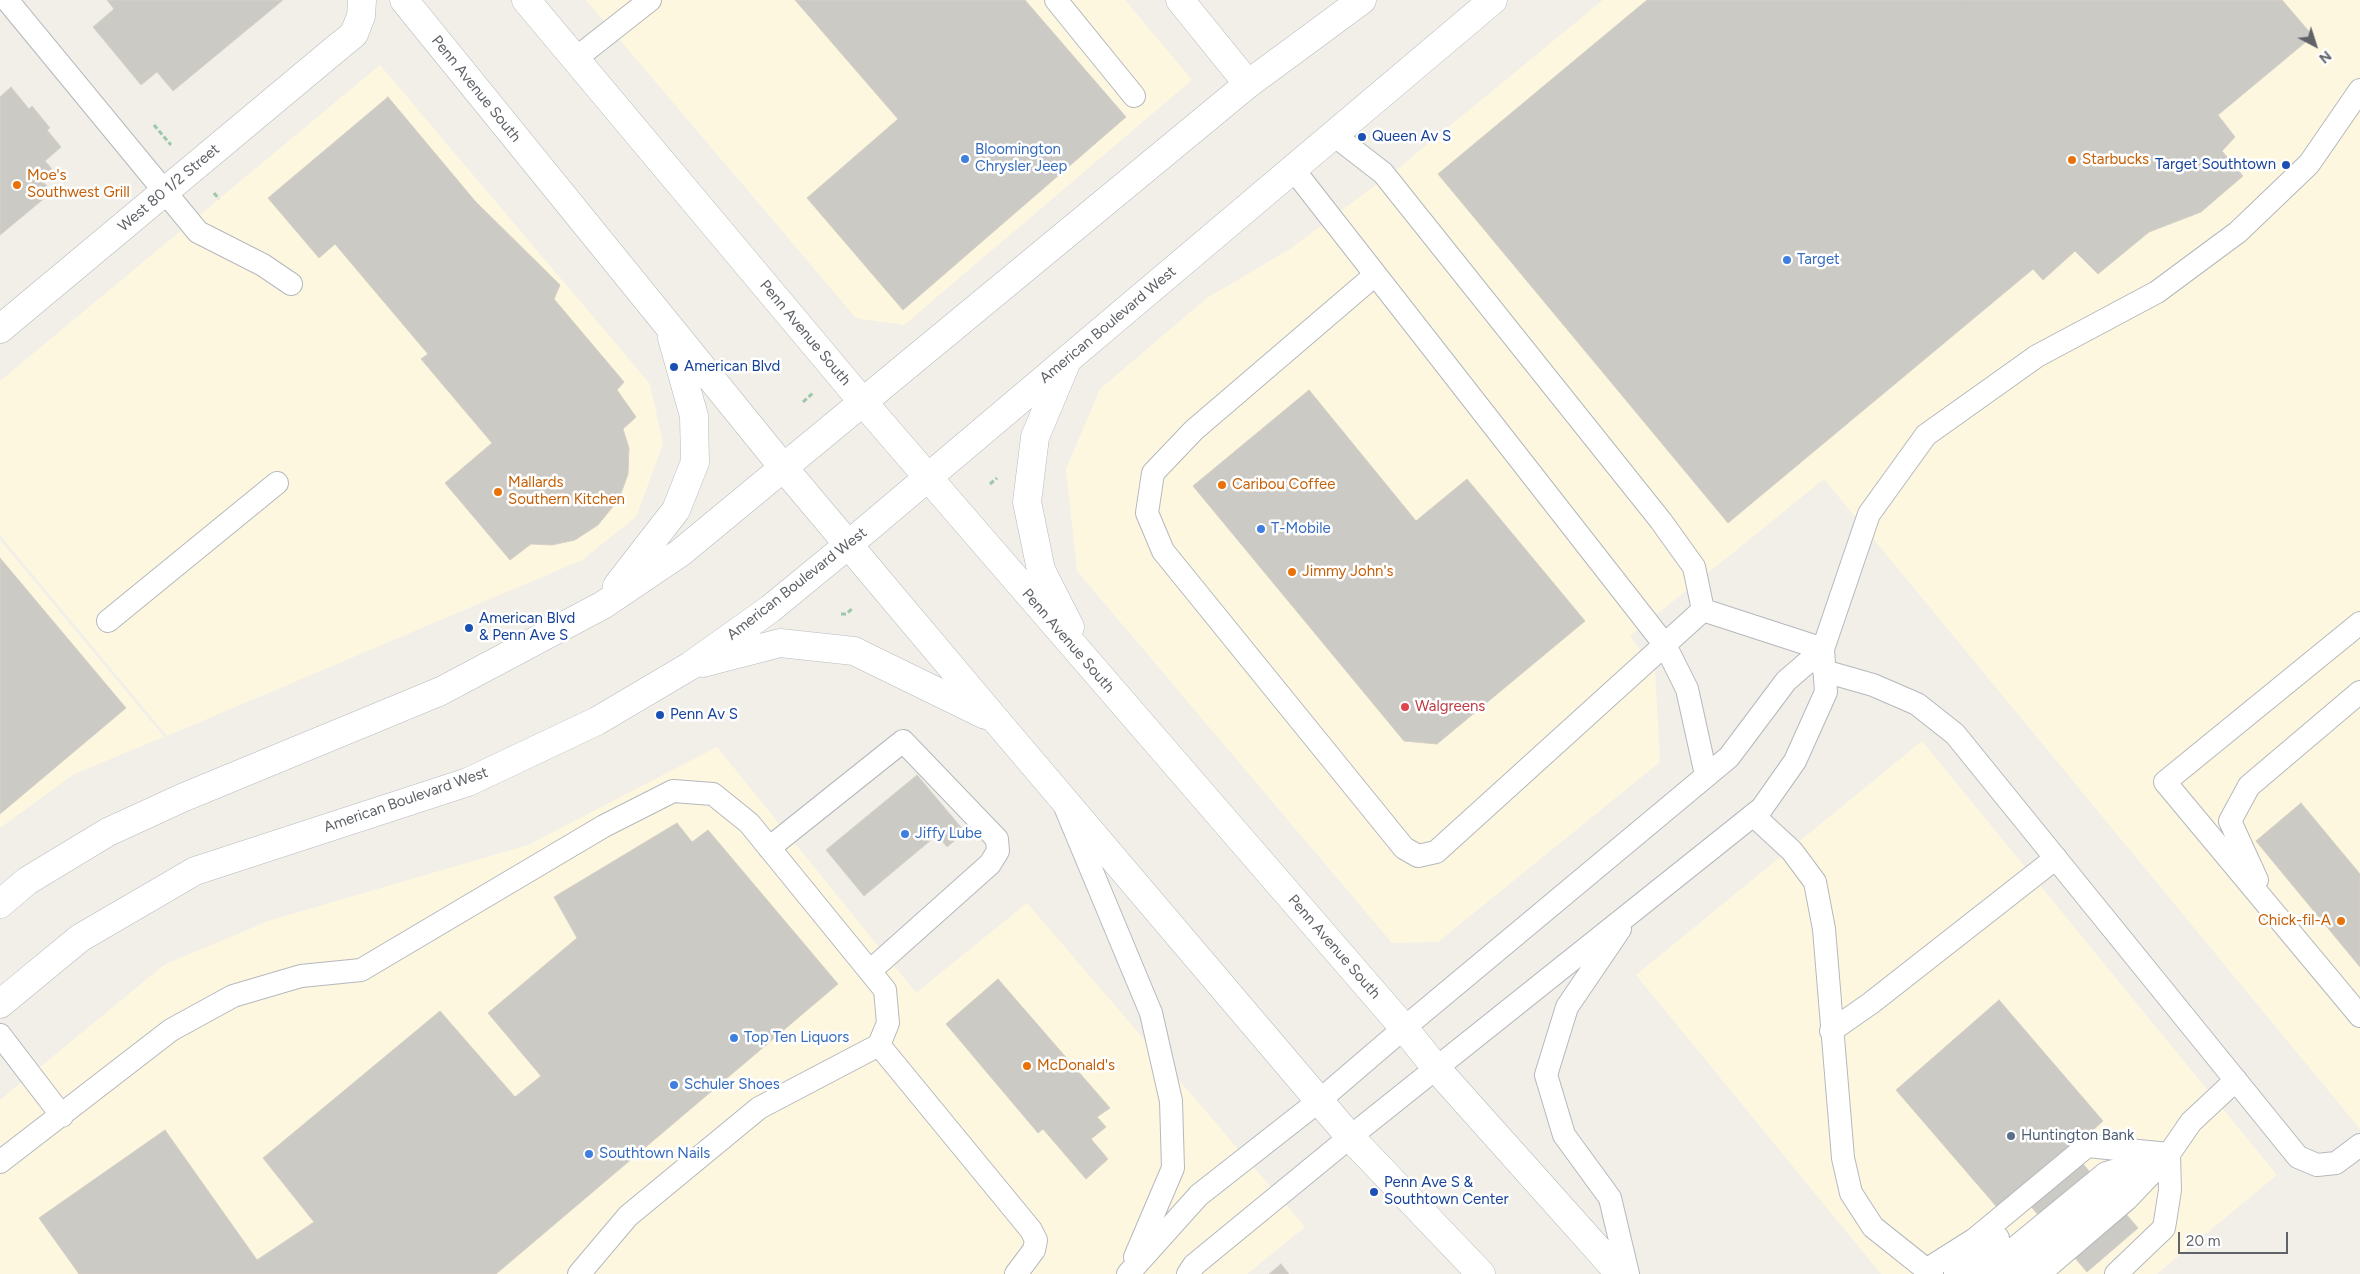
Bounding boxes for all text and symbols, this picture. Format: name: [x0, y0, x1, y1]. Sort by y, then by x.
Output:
north arrow: [2290, 20, 2340, 70]
street label: Penn Avenue South: [427, 32, 525, 146]
text: N: [2315, 47, 2335, 67]
place label: Queen Av S: [1372, 128, 1451, 146]
marker: Queen Av S: [1356, 131, 1368, 143]
street label: West 80 1/2 Street: [115, 140, 223, 236]
place label: Bloomington Chrysler Jeep: [975, 141, 1067, 176]
place label: Starbucks: [2082, 151, 2149, 169]
marker: Bloomington Chrysler Jeep: [959, 153, 971, 165]
marker: Starbucks: [2066, 154, 2078, 166]
place label: Target Southtown: [2155, 156, 2276, 174]
marker: Target Southtown: [2280, 159, 2292, 171]
place label: Moe's Southwest Grill: [27, 167, 130, 202]
marker: Moe's Southwest Grill: [11, 179, 23, 191]
place label: Target: [1797, 251, 1840, 269]
marker: Target: [1781, 254, 1793, 266]
street label: American Boulevard West: [1036, 263, 1180, 387]
street label: Penn Avenue South: [756, 277, 854, 389]
place label: American Blvd: [684, 358, 780, 376]
marker: American Blvd: [668, 361, 680, 373]
place label: Mallards Southern Kitchen: [508, 474, 625, 509]
place label: Caribou Coffee: [1232, 476, 1335, 494]
marker: Caribou Coffee: [1216, 479, 1228, 491]
marker: Mallards Southern Kitchen: [492, 486, 504, 498]
place label: T-Mobile: [1271, 520, 1331, 538]
marker: T-Mobile: [1255, 523, 1267, 535]
street label: American Boulevard West: [723, 524, 871, 644]
place label: Jimmy John's: [1302, 563, 1393, 581]
marker: Jimmy John's: [1286, 566, 1298, 578]
street label: Penn Avenue South: [1018, 585, 1118, 697]
place label: American Blvd & Penn Ave S: [479, 610, 575, 645]
marker: American Blvd & Penn Ave S: [463, 622, 475, 634]
place label: Walgreens: [1415, 698, 1485, 716]
marker: Walgreens: [1399, 701, 1411, 713]
place label: Penn Av S: [670, 706, 738, 724]
marker: Penn Av S: [654, 709, 666, 721]
street label: American Boulevard West: [322, 763, 490, 837]
place label: Jiffy Lube: [915, 825, 982, 843]
marker: Jiffy Lube: [899, 828, 911, 840]
street label: Penn Avenue South: [1284, 891, 1384, 1003]
place label: Chick-fil-A: [2258, 912, 2331, 930]
marker: Chick-fil-A: [2335, 915, 2347, 927]
place label: Top Ten Liquors: [744, 1029, 849, 1047]
marker: Top Ten Liquors: [728, 1032, 740, 1044]
place label: McDonald's: [1037, 1057, 1115, 1075]
marker: McDonald's: [1021, 1060, 1033, 1072]
place label: Schuler Shoes: [684, 1076, 780, 1094]
marker: Schuler Shoes: [668, 1079, 680, 1091]
place label: Huntington Bank: [2021, 1127, 2134, 1145]
marker: Huntington Bank: [2005, 1130, 2017, 1142]
place label: Southtown Nails: [599, 1145, 710, 1163]
marker: Southtown Nails: [583, 1148, 595, 1160]
place label: Penn Ave S & Southtown Center: [1384, 1174, 1509, 1209]
marker: Penn Ave S & Southtown Center: [1368, 1186, 1380, 1198]
scale bar: [2180, 1222, 2290, 1254]
text: 20 m: [2186, 1232, 2220, 1250]

